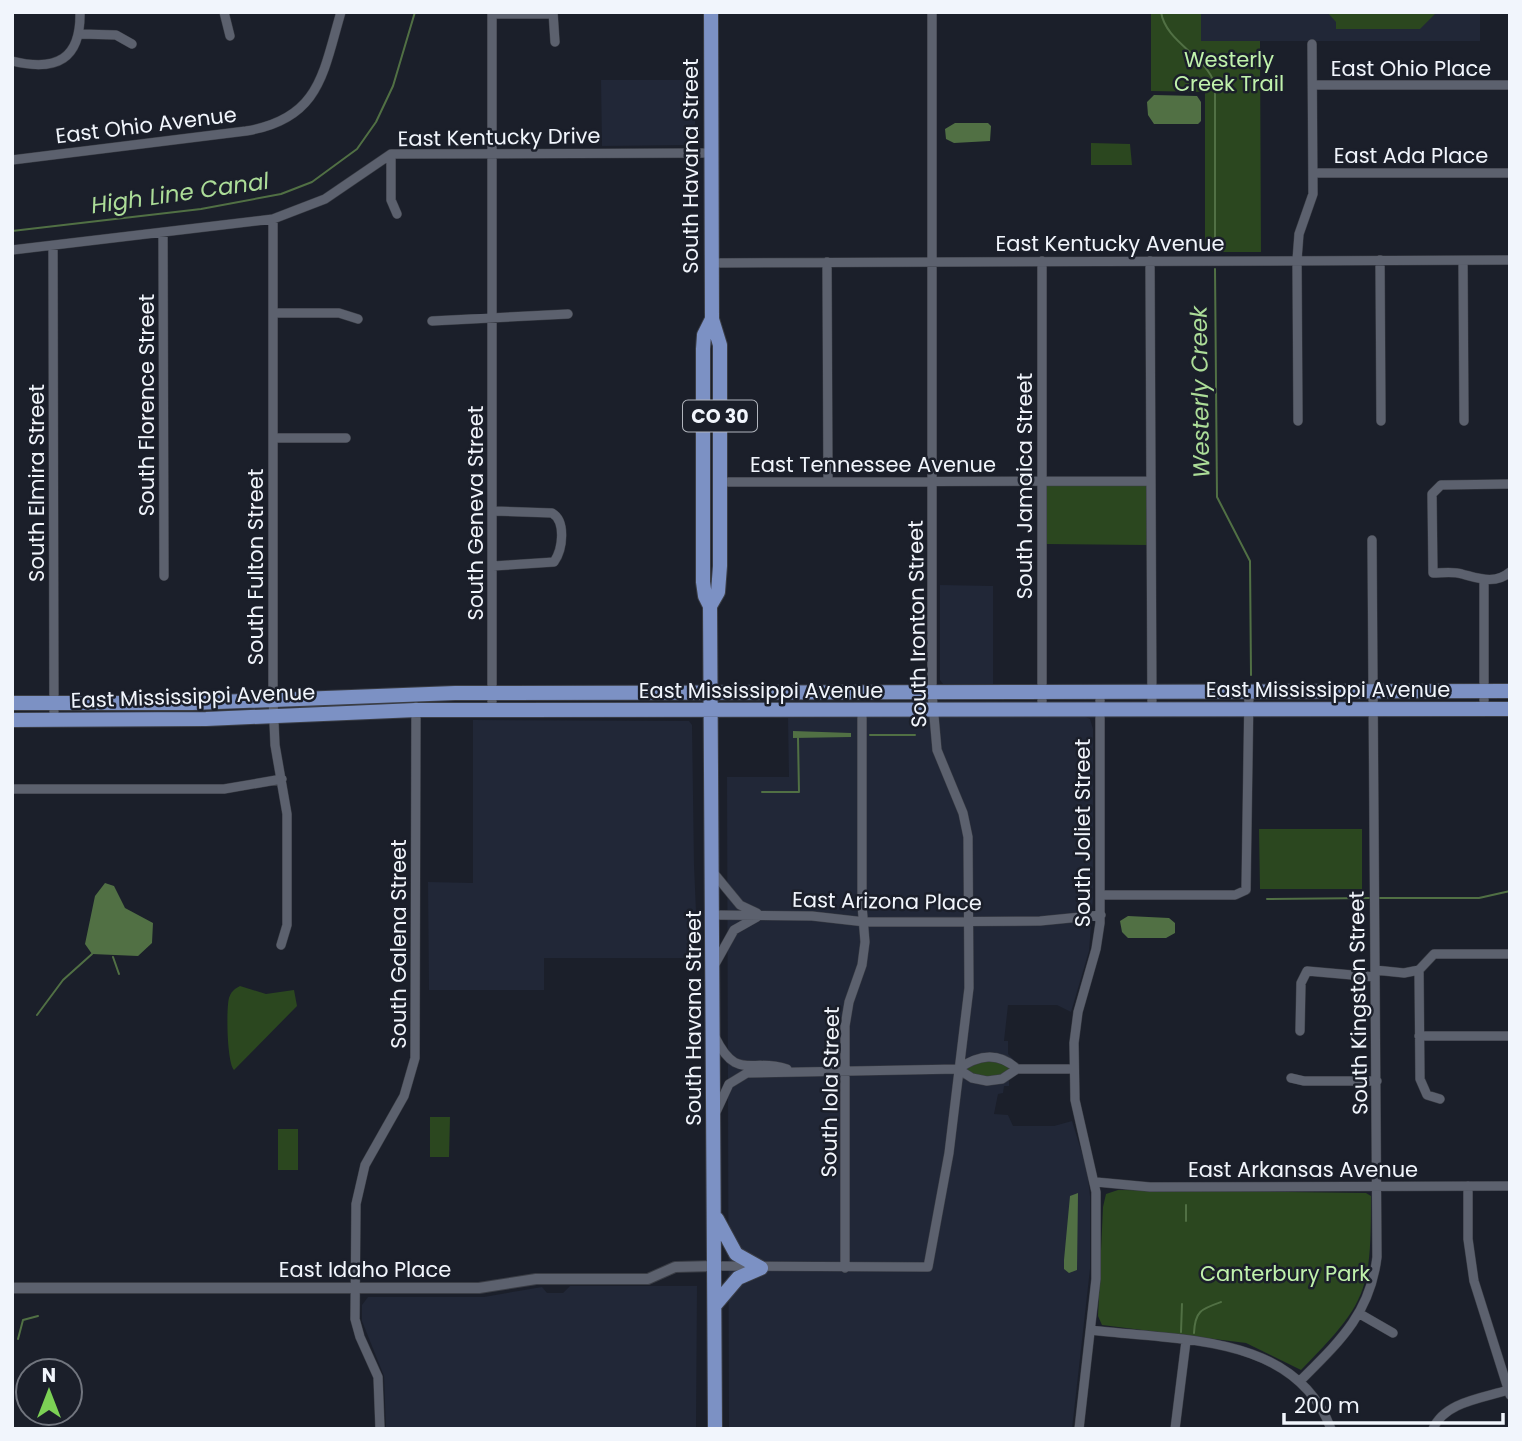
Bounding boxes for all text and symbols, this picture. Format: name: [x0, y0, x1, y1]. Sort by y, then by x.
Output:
park label: Westerly Creek Trail: [1174, 45, 1284, 98]
street label: East Ohio Place: [1331, 54, 1491, 83]
street label: South Havana Street: [676, 58, 705, 274]
street label: East Ohio Avenue: [54, 100, 238, 150]
street label: East Kentucky Drive: [397, 121, 601, 153]
street label: East Ada Place: [1334, 141, 1488, 170]
water label: High Line Canal: [89, 165, 271, 221]
street label: East Kentucky Avenue: [995, 229, 1225, 258]
street label: South Florence Street: [132, 294, 161, 516]
water label: Westerly Creek: [1182, 305, 1217, 478]
street label: South Jamaica Street: [1010, 373, 1039, 599]
street label: South Elmira Street: [22, 384, 51, 582]
road number: CO 30: [683, 400, 757, 432]
street label: South Geneva Street: [461, 406, 490, 620]
street label: East Tennessee Avenue: [750, 450, 996, 479]
street label: South Fulton Street: [241, 469, 270, 665]
street label: South Ironton Street: [901, 520, 933, 728]
street label: East Mississippi Avenue: [1206, 675, 1450, 704]
street label: East Mississippi Avenue: [639, 676, 883, 705]
street label: East Mississippi Avenue: [70, 677, 316, 715]
street label: South Joliet Street: [1068, 739, 1097, 927]
street label: South Galena Street: [384, 839, 413, 1049]
street label: East Arizona Place: [792, 885, 982, 917]
street label: South Kingston Street: [1342, 891, 1374, 1115]
street label: South Havana Street: [679, 910, 708, 1126]
street label: South Iola Street: [814, 1006, 846, 1178]
street label: East Arkansas Avenue: [1188, 1155, 1418, 1184]
street label: East Idaho Place: [279, 1255, 451, 1284]
park label: Canterbury Park: [1200, 1259, 1370, 1288]
north arrow: [14, 1357, 84, 1427]
text: N: [42, 1362, 56, 1389]
scale bar: [1284, 1382, 1503, 1426]
text: 200 m: [1294, 1391, 1360, 1420]

